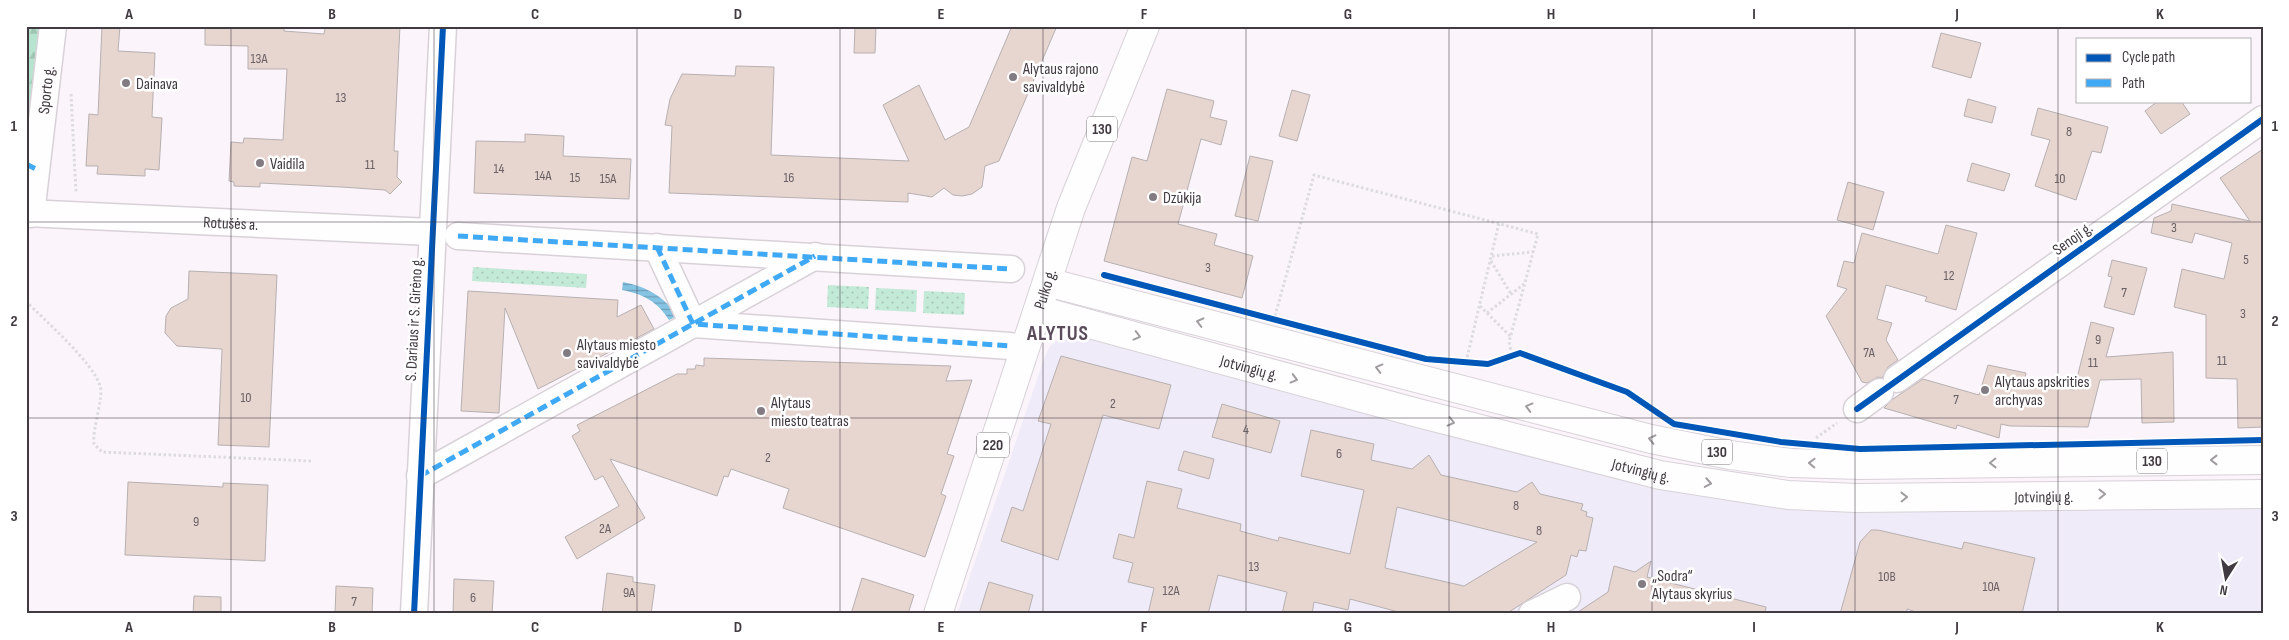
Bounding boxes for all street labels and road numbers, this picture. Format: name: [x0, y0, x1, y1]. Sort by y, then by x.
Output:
street label: Sporto g.: [35, 65, 59, 115]
road number: 130: [1087, 116, 1117, 142]
street label: Rotušės a.: [203, 213, 259, 235]
street label: Senoji g.: [2049, 219, 2097, 260]
street label: S. Dariaus ir S. Girėno g.: [402, 256, 427, 382]
street label: Pulko g.: [1030, 267, 1061, 312]
street label: Jotvingių g.: [1217, 352, 1280, 386]
road number: 220: [977, 432, 1009, 458]
road number: 130: [1702, 440, 1732, 464]
road number: 130: [2137, 448, 2167, 474]
street label: Jotvingių g.: [1609, 455, 1671, 487]
street label: Jotvingių g.: [2013, 488, 2073, 507]

